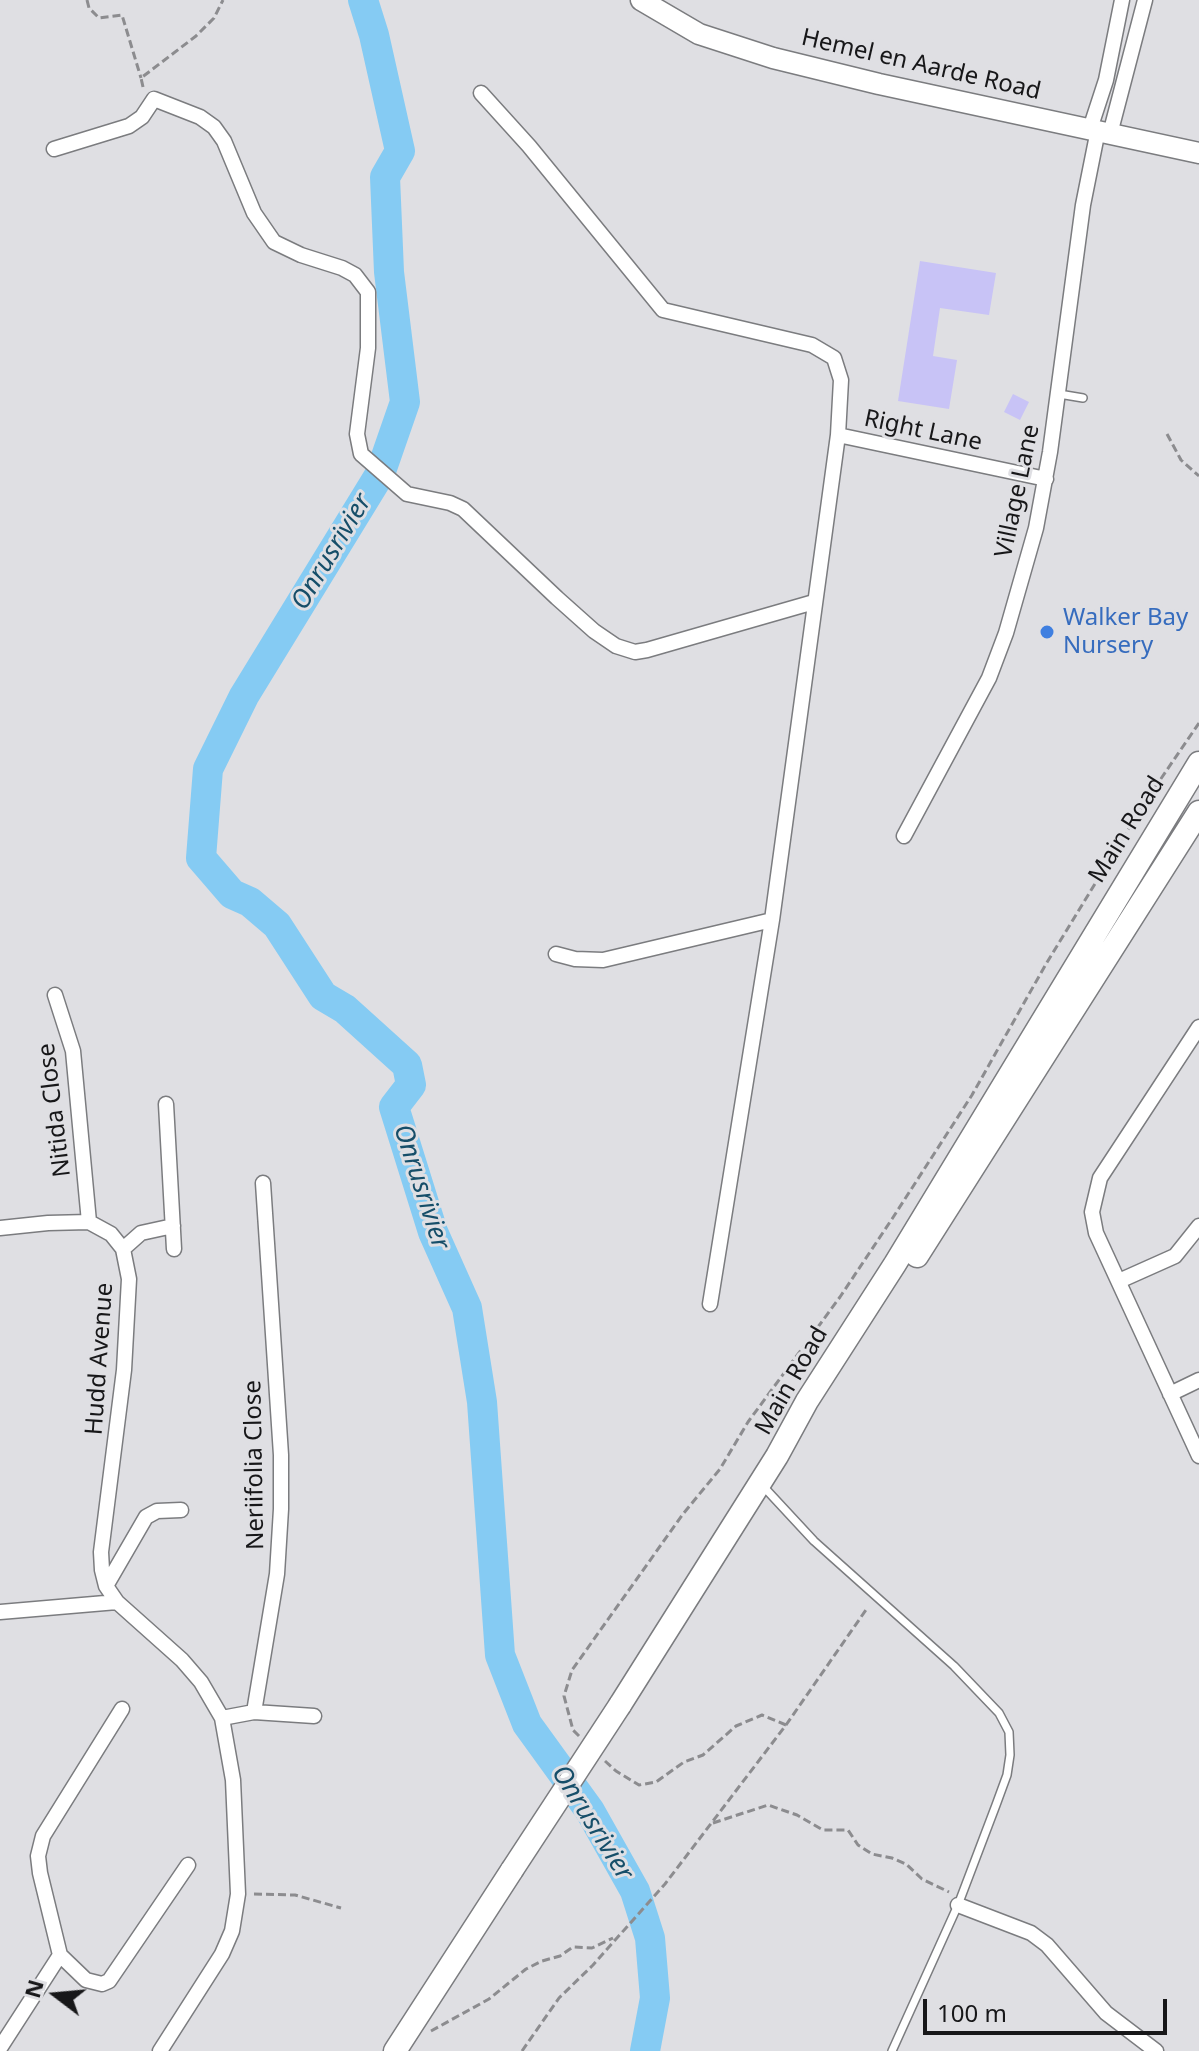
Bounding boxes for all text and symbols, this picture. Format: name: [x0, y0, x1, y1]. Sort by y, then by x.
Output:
street label: Hemel en Aarde Road: [799, 23, 1043, 107]
street label: Right Lane: [861, 404, 985, 458]
street label: Village Lane: [990, 422, 1046, 560]
water label: Onrusrivier: [285, 488, 379, 616]
place label: Walker Bay Nursery: [1063, 604, 1188, 660]
marker: Walker Bay Nursery: [1038, 623, 1056, 641]
street label: Main Road: [1083, 771, 1171, 889]
street label: Nitida Close: [33, 1041, 77, 1179]
water label: Onrusrivier: [386, 1121, 456, 1253]
street label: Hudd Avenue: [80, 1282, 120, 1436]
street label: Main Road: [749, 1322, 835, 1440]
street label: Neriifolia Close: [239, 1380, 271, 1550]
water label: Onrusrivier: [544, 1760, 640, 1886]
north arrow: [16, 1955, 96, 2035]
text: N: [16, 1976, 50, 2001]
scale bar: [927, 1983, 1171, 2033]
text: 100 m: [937, 1996, 1007, 2029]

